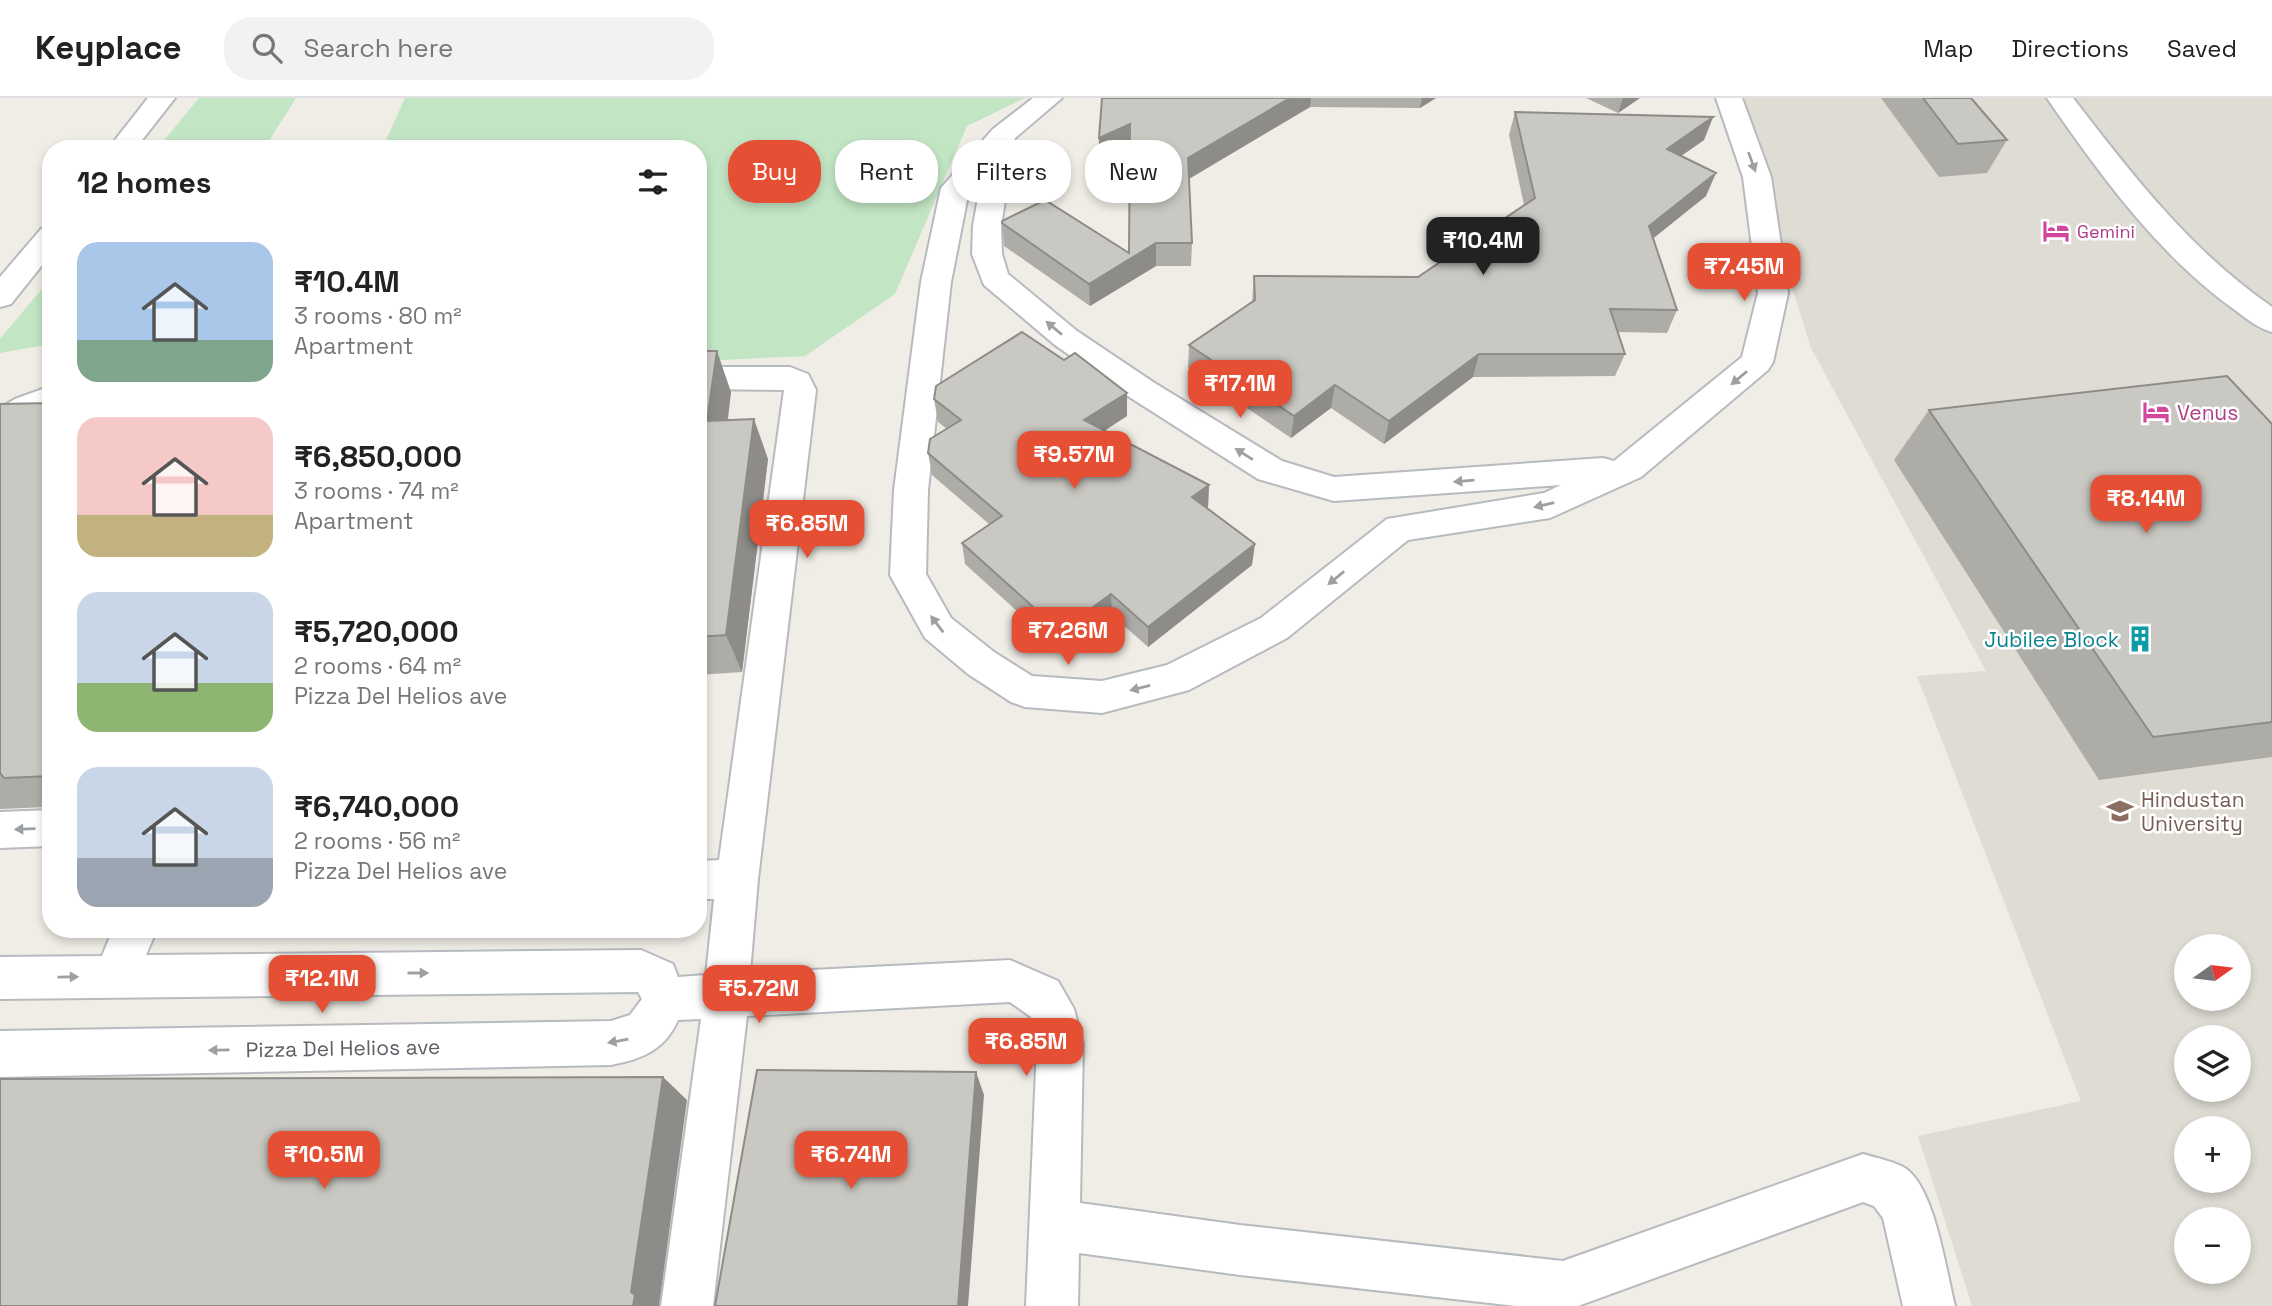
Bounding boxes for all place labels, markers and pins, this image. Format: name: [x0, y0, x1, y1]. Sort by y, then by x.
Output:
hotel icon: Gemini: [2041, 216, 2071, 246]
pin: ₹10.4M: [1426, 218, 1540, 277]
place label: Gemini: [2077, 220, 2135, 243]
pin: ₹7.45M: [1687, 244, 1801, 303]
pin: ₹17.1M: [1183, 360, 1297, 420]
hotel icon: Venus: [2141, 397, 2171, 427]
place label: Venus: [2177, 399, 2238, 426]
pin: ₹9.57M: [1017, 432, 1131, 491]
pin: ₹8.14M: [2089, 476, 2203, 535]
pin: ₹6.85M: [750, 500, 864, 560]
pin: ₹7.26M: [1011, 608, 1125, 667]
building icon: Jubilee Block: [2125, 624, 2155, 654]
place label: Jubilee Block: [1984, 626, 2119, 653]
place label: Hindustan University: [2141, 786, 2245, 837]
school or university icon: Hindustan University: [2105, 796, 2135, 826]
pin: ₹12.1M: [265, 956, 379, 1015]
pin: ₹5.72M: [702, 965, 816, 1025]
pin: ₹6.85M: [969, 1018, 1083, 1078]
pin: ₹10.5M: [267, 1132, 381, 1191]
pin: ₹6.74M: [794, 1132, 908, 1191]

